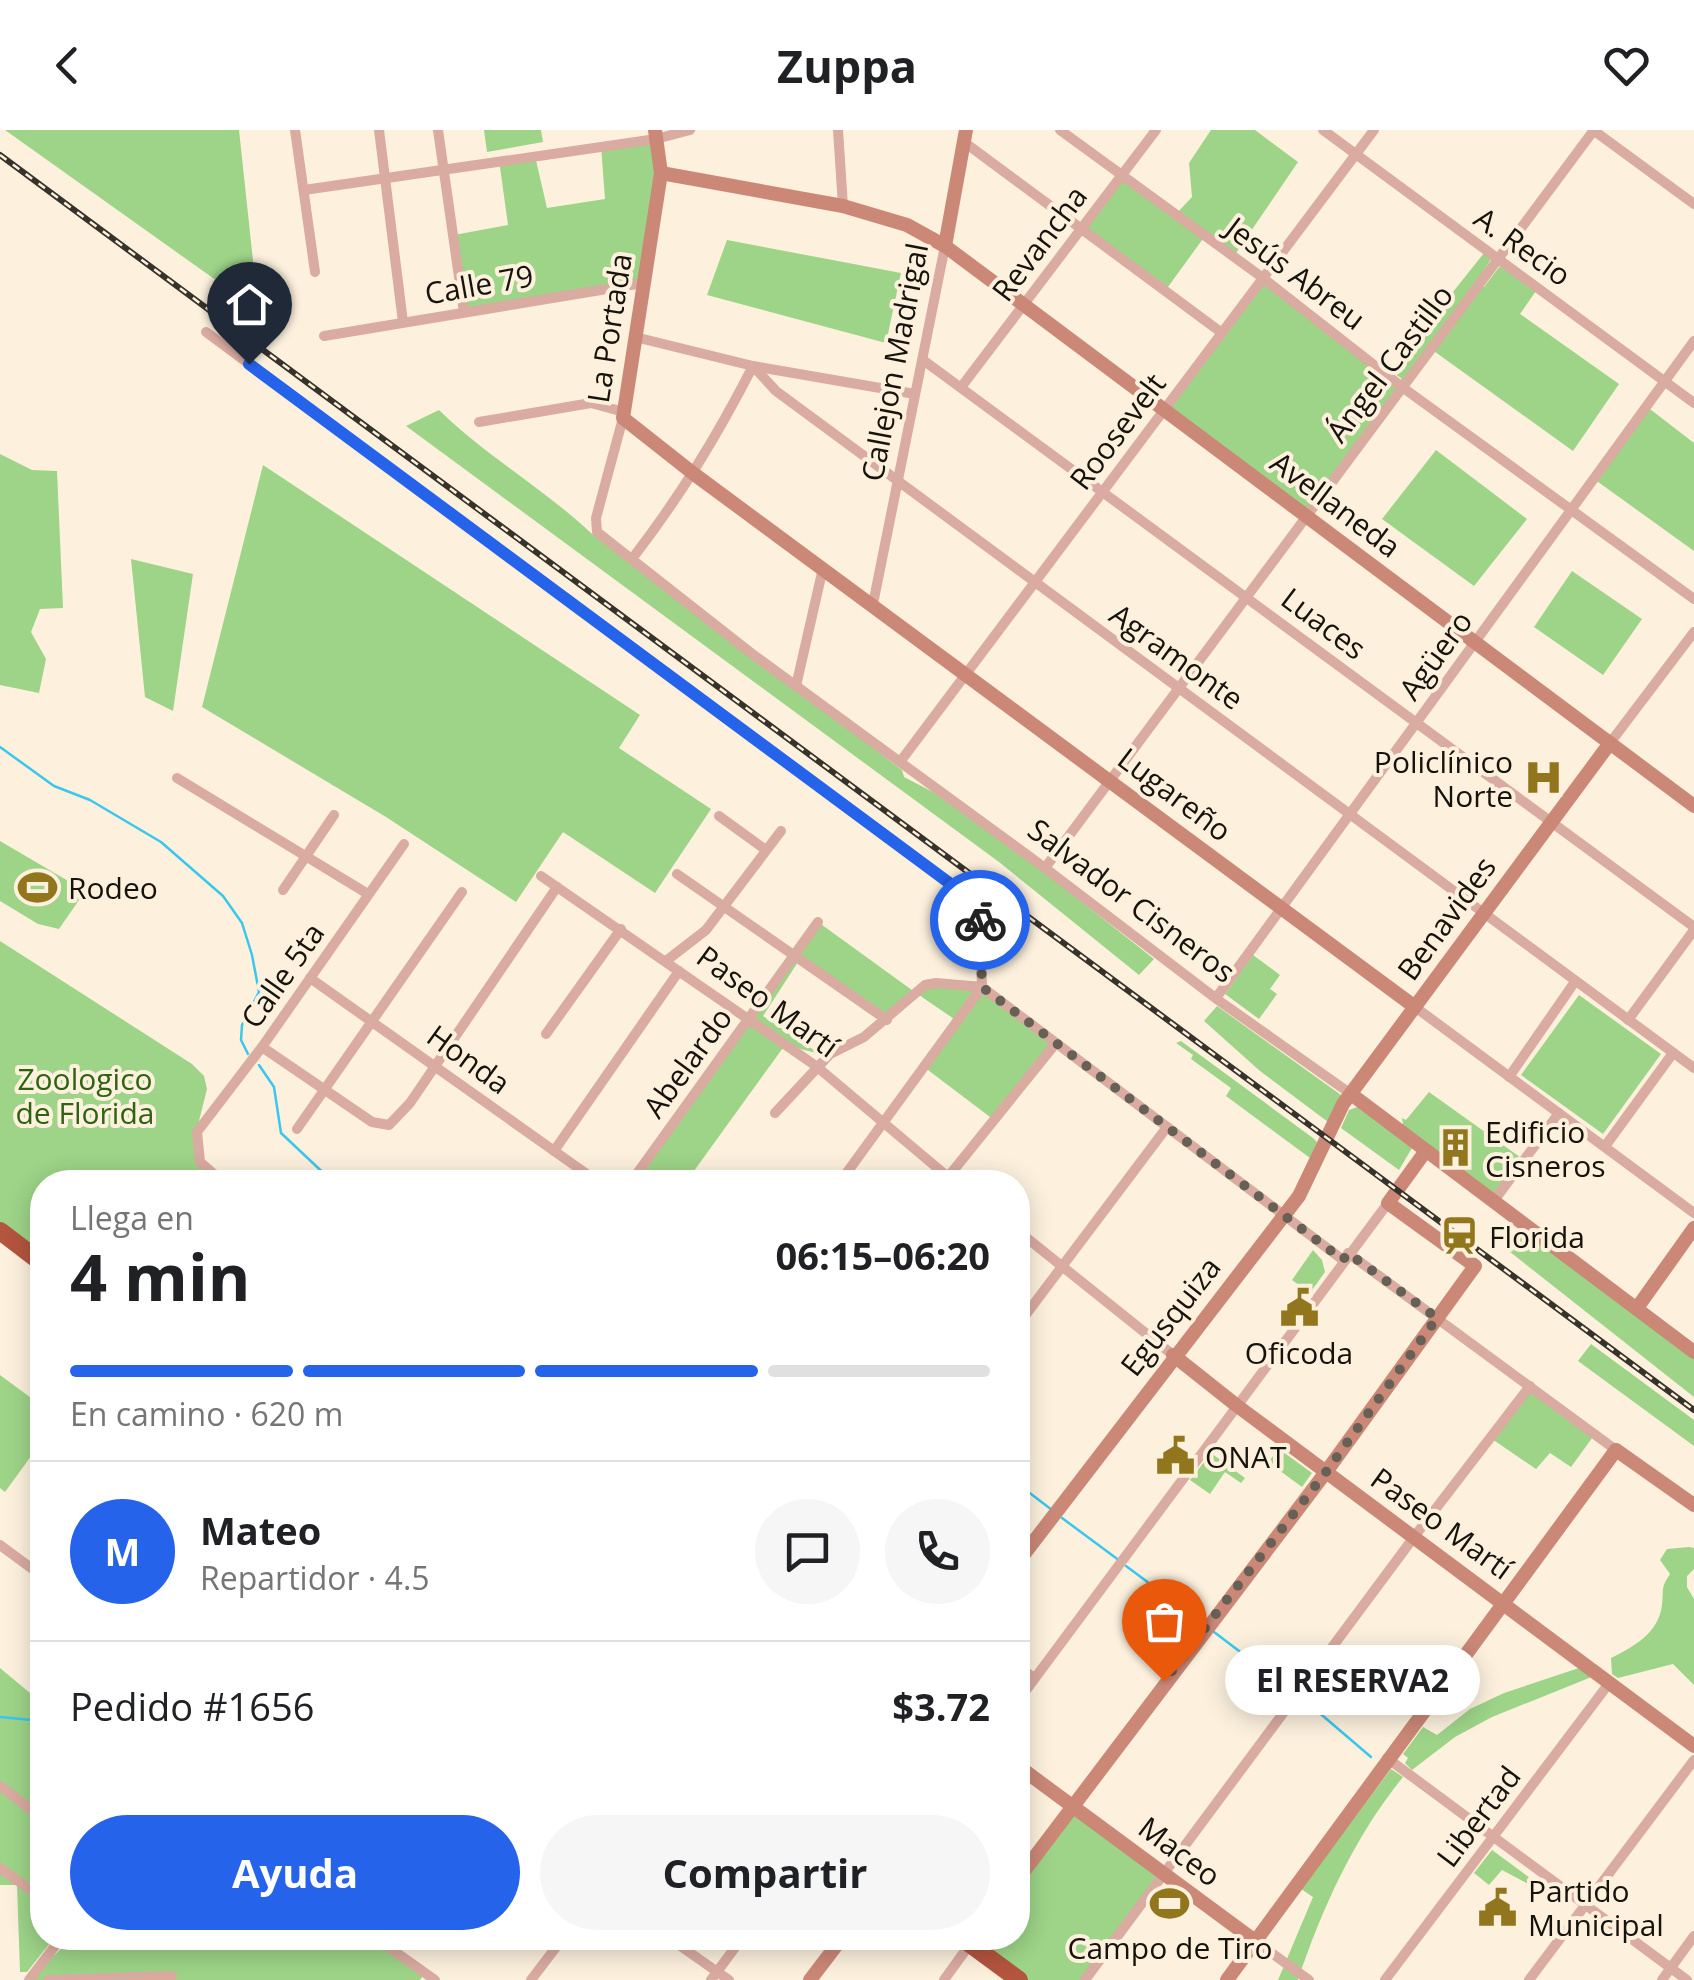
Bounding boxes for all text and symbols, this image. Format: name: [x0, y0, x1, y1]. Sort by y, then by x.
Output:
text: Zuppa: [777, 35, 917, 96]
icon: back: [40, 38, 95, 93]
icon: heart: [1599, 38, 1654, 93]
street label: Revancha: [982, 177, 1096, 309]
street label: A. Recio: [1466, 197, 1580, 295]
street label: Jesús Abreu: [1216, 205, 1374, 339]
street label: Callejon Madrigal: [851, 239, 937, 485]
street label: La Portada: [577, 250, 641, 406]
street label: Calle 79: [421, 254, 537, 314]
pin: [207, 262, 292, 365]
street label: Ángel Castillo: [1316, 276, 1462, 450]
icon: home: [222, 277, 277, 332]
street label: Roosevelt: [1060, 364, 1174, 498]
street label: Avellaneda: [1263, 442, 1409, 566]
street label: Luaces: [1273, 578, 1375, 668]
street label: Agramonte: [1102, 594, 1252, 718]
street label: Agüero: [1389, 602, 1481, 708]
street label: Lugareño: [1110, 738, 1240, 850]
place label: Policlínico Norte: [1374, 741, 1513, 816]
hospital icon: Policlínico Norte: [1522, 757, 1564, 799]
street label: Salvador Cisneros: [1020, 809, 1244, 991]
street label: Benavides: [1387, 848, 1505, 988]
sports icon: Rodeo: [17, 866, 59, 908]
place label: Rodeo: [68, 867, 158, 908]
courier: [930, 870, 1030, 970]
icon: bike: [953, 893, 1008, 948]
street label: Calle 5ta: [231, 914, 333, 1036]
street label: Paseo Martí: [689, 936, 848, 1067]
street label: Abelardo: [633, 999, 741, 1125]
street label: Honda: [419, 1015, 519, 1103]
park label: Zoologico de Florida: [16, 1058, 154, 1133]
place label: Edificio Cisneros: [1485, 1111, 1606, 1186]
building icon: Edificio Cisneros: [1434, 1127, 1476, 1169]
text: Llega en: [70, 1196, 194, 1239]
station icon: Florida: [1438, 1215, 1480, 1257]
place label: Florida: [1489, 1216, 1585, 1257]
text: 06:15–06:20: [776, 1229, 990, 1281]
text: 4 min: [70, 1232, 250, 1320]
street label: Egusquiza: [1111, 1248, 1229, 1384]
public building icon: Oficoda: [1278, 1287, 1320, 1329]
place label: Oficoda: [1245, 1332, 1353, 1373]
text: En camino · 620 m: [70, 1392, 343, 1435]
public building icon: ONAT: [1154, 1435, 1196, 1477]
place label: ONAT: [1205, 1436, 1287, 1477]
street label: Paseo Martí: [1363, 1458, 1522, 1589]
button: chat: [755, 1499, 860, 1604]
button: phone: [885, 1499, 990, 1604]
text: Mateo: [200, 1504, 321, 1556]
text: M: [105, 1525, 140, 1577]
text: Repartidor · 4.5: [200, 1556, 430, 1599]
pin: [1122, 1579, 1207, 1682]
icon: bag: [1137, 1594, 1192, 1649]
callout: El RESERVA2: [1224, 1646, 1479, 1716]
text: El RESERVA2: [1256, 1658, 1449, 1701]
text: Pedido #1656: [70, 1680, 314, 1732]
text: $3.72: [892, 1680, 990, 1732]
street label: Libertad: [1427, 1757, 1529, 1875]
street label: Maceo: [1131, 1807, 1229, 1895]
button: Ayuda: [70, 1815, 520, 1930]
button: Compartir: [540, 1815, 990, 1930]
place label: Partido Municipal: [1528, 1870, 1664, 1945]
sports icon: Campo de Tiro: [1149, 1882, 1191, 1924]
public building icon: Partido Municipal: [1477, 1886, 1519, 1928]
place label: Campo de Tiro: [1068, 1927, 1272, 1968]

